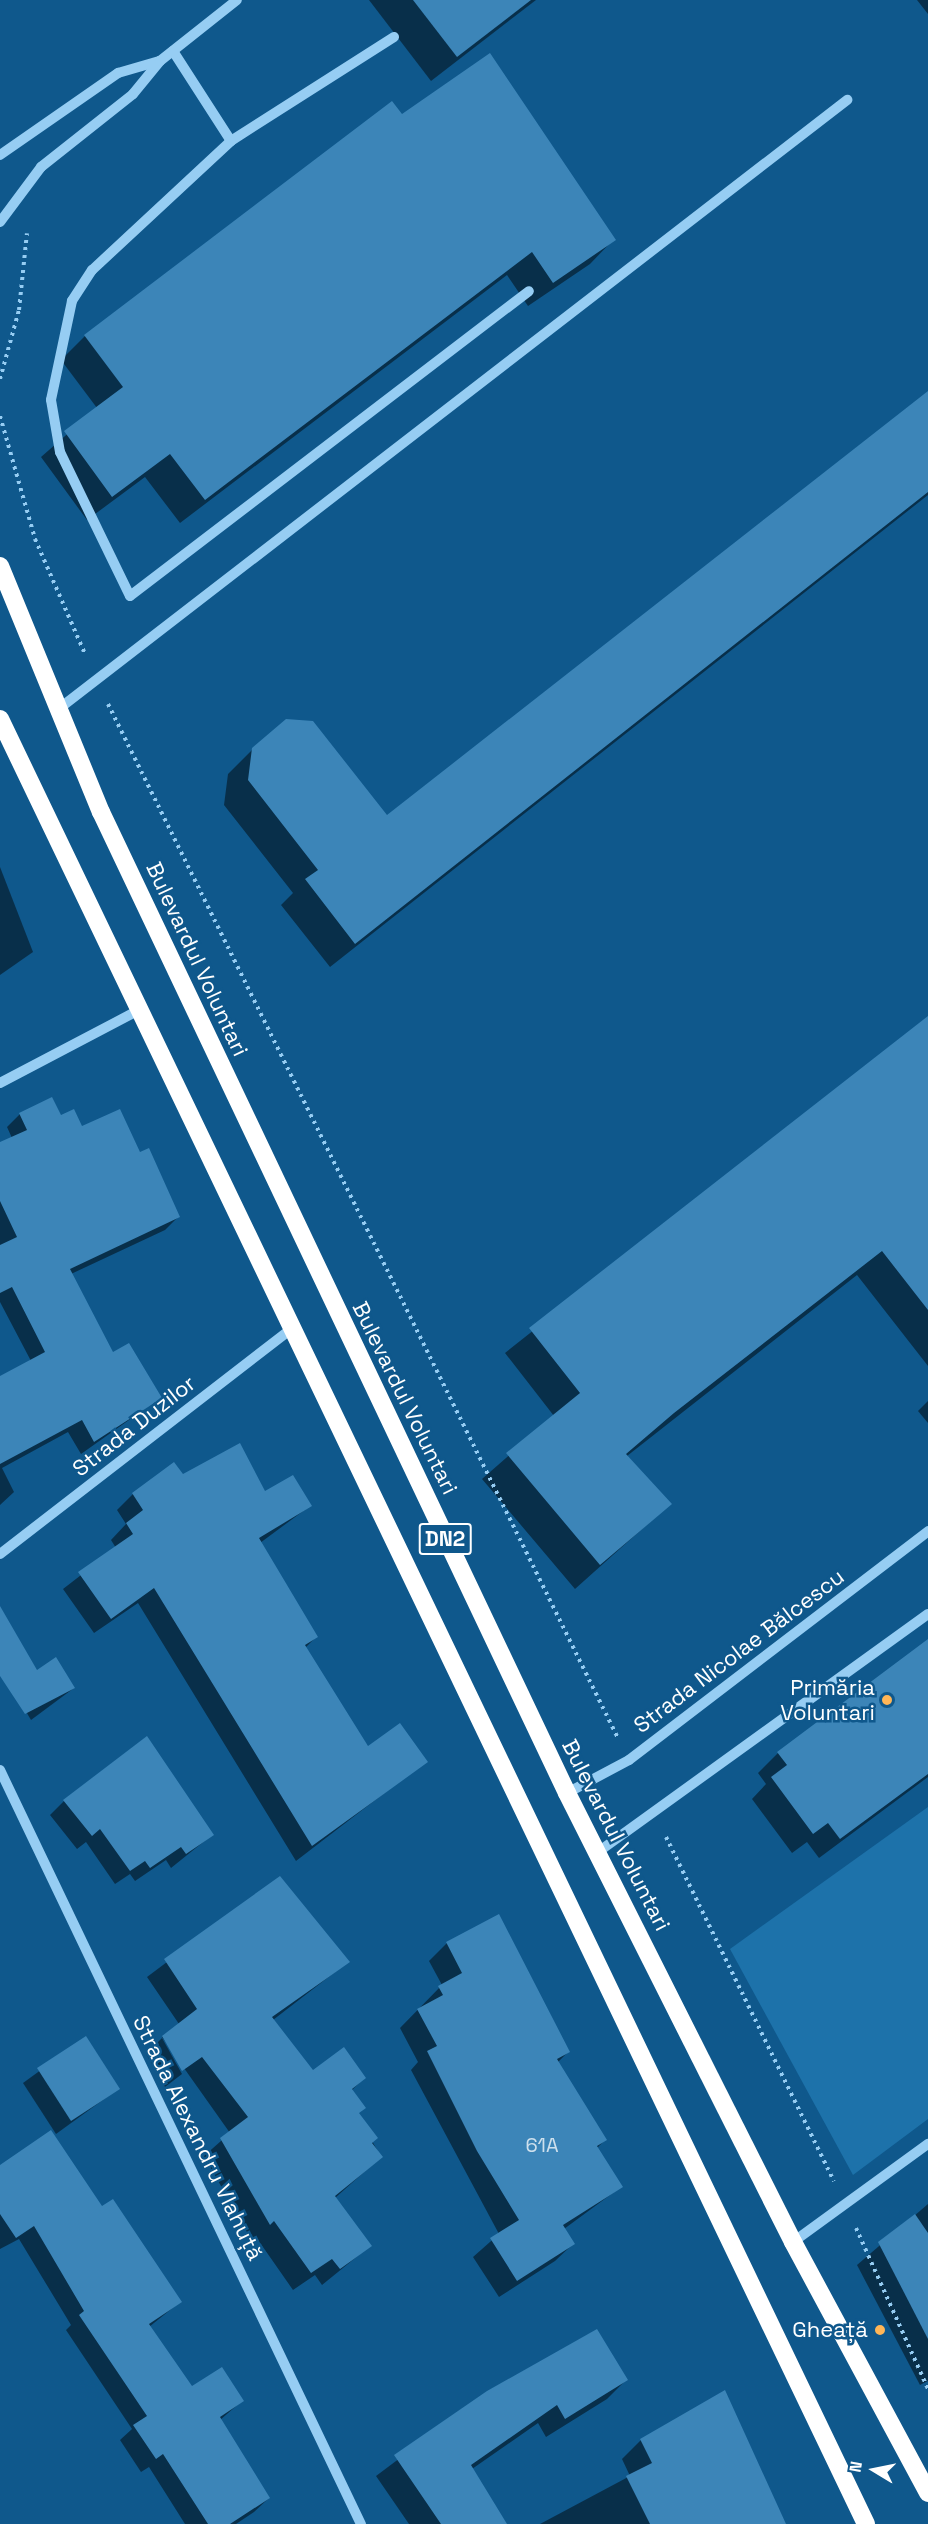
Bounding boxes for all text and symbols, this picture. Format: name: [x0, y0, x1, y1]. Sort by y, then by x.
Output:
street label: Bulevardul Voluntari: [140, 858, 254, 1060]
street label: Bulevardul Voluntari: [347, 1297, 463, 1499]
street label: Strada Duzilor: [67, 1370, 201, 1482]
road number: DN2: [418, 1521, 472, 1557]
street label: Strada Nicolae Bălcescu: [629, 1563, 849, 1739]
place label: Primăria Voluntari: [780, 1674, 875, 1726]
marker: Primăria Voluntari: [880, 1693, 894, 1707]
street label: Bulevardul Voluntari: [556, 1735, 676, 1935]
street label: Strada Alexandru Vlahuță: [127, 2011, 269, 2265]
house number: 61A: [525, 2133, 559, 2157]
place label: Gheață: [792, 2317, 868, 2343]
marker: Gheață: [873, 2323, 887, 2337]
north arrow: [844, 2440, 904, 2500]
text: N: [845, 2460, 867, 2474]

